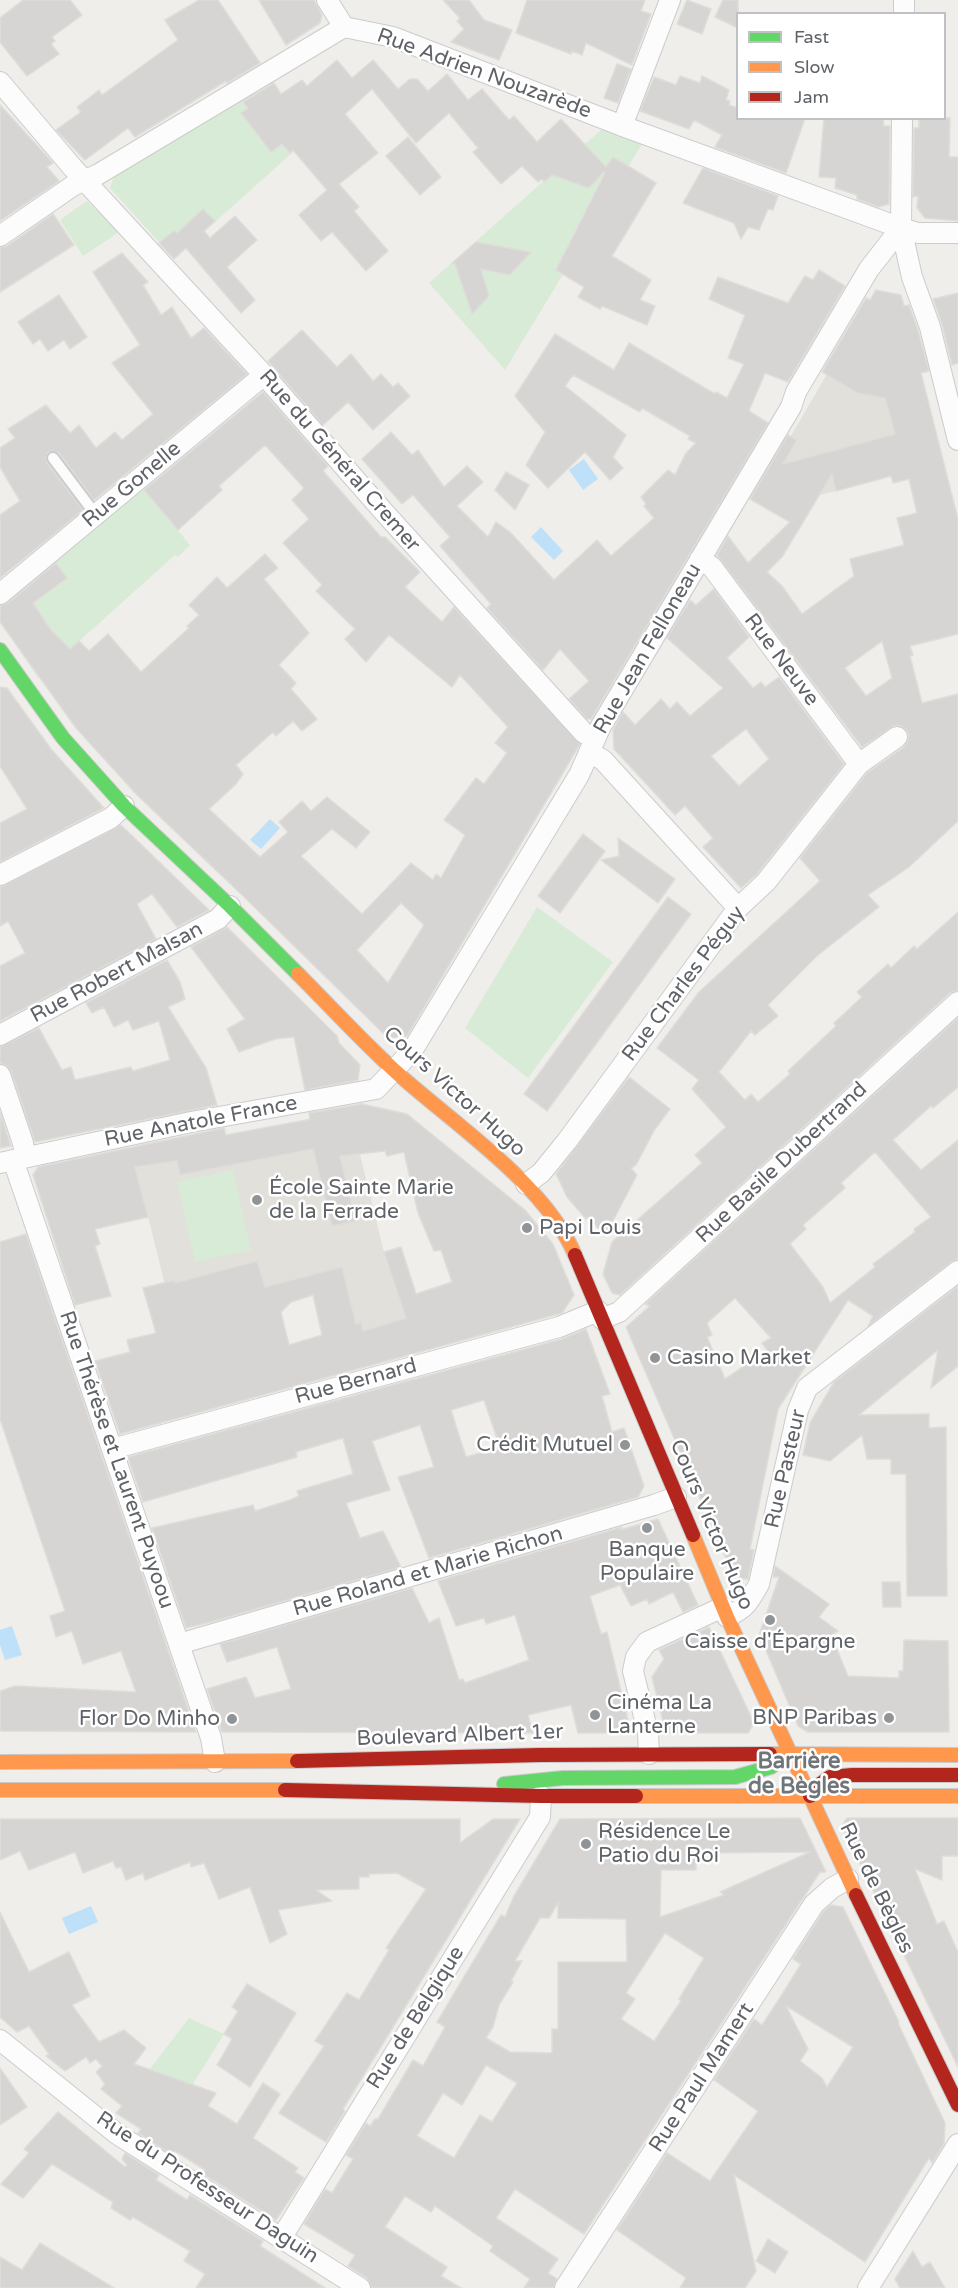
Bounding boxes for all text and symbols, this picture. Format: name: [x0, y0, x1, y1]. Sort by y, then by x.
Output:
legend: [736, 12, 946, 120]
street label: Rue Adrien Nouzarède: [373, 23, 595, 125]
text: Fast: [794, 26, 829, 48]
text: Slow: [794, 56, 835, 78]
text: Jam: [794, 86, 829, 108]
street label: Rue du Général Cremer: [253, 365, 425, 557]
street label: Rue Gonelle: [78, 437, 186, 533]
street label: Rue Jean Felloneau: [589, 559, 707, 739]
street label: Rue Neuve: [738, 609, 824, 711]
street label: Rue Charles Péguy: [617, 901, 751, 1067]
street label: Rue Robert Malsan: [27, 917, 207, 1029]
street label: Cours Victor Hugo: [378, 1022, 530, 1162]
street label: Rue Basile Dubertrand: [691, 1077, 873, 1249]
street label: Rue Anatole France: [102, 1091, 300, 1153]
place label: École Sainte Marie de la Ferrade: [269, 1175, 454, 1225]
marker: École Sainte Marie de la Ferrade: [250, 1193, 264, 1207]
place label: Papi Louis: [539, 1215, 641, 1241]
marker: Papi Louis: [520, 1221, 534, 1235]
street label: Rue Thérèse et Laurent Puyoou: [53, 1308, 179, 1612]
place label: Casino Market: [667, 1345, 811, 1371]
marker: Casino Market: [648, 1351, 662, 1365]
street label: Rue Bernard: [292, 1354, 420, 1410]
street label: Rue Pasteur: [760, 1407, 812, 1531]
place label: Crédit Mutuel: [476, 1432, 613, 1458]
street label: Cours Victor Hugo: [664, 1436, 758, 1614]
marker: Crédit Mutuel: [618, 1438, 632, 1452]
street label: Rue Roland et Marie Richon: [290, 1521, 566, 1623]
marker: Banque Populaire: [640, 1521, 654, 1535]
place label: Banque Populaire: [600, 1537, 694, 1587]
marker: Caisse d'Épargne: [763, 1613, 777, 1627]
place label: Caisse d'Épargne: [684, 1629, 856, 1655]
place label: Cinéma La Lanterne: [607, 1690, 712, 1740]
place label: BNP Paribas: [752, 1705, 877, 1731]
place label: Flor Do Minho: [79, 1706, 220, 1732]
marker: Cinéma La Lanterne: [588, 1708, 602, 1722]
marker: BNP Paribas: [882, 1711, 896, 1725]
marker: Flor Do Minho: [225, 1712, 239, 1726]
street label: Boulevard Albert 1er: [356, 1720, 564, 1752]
district label: Barrière de Bègles: [748, 1749, 850, 1801]
street label: Rue de Bègles: [833, 1818, 919, 1958]
place label: Résidence Le Patio du Roi: [598, 1819, 731, 1869]
marker: Résidence Le Patio du Roi: [579, 1837, 593, 1851]
street label: Rue de Belgique: [362, 1942, 470, 2094]
street label: Rue Paul Mamert: [644, 1999, 760, 2157]
street label: Rue du Professeur Daguin: [91, 2107, 323, 2269]

